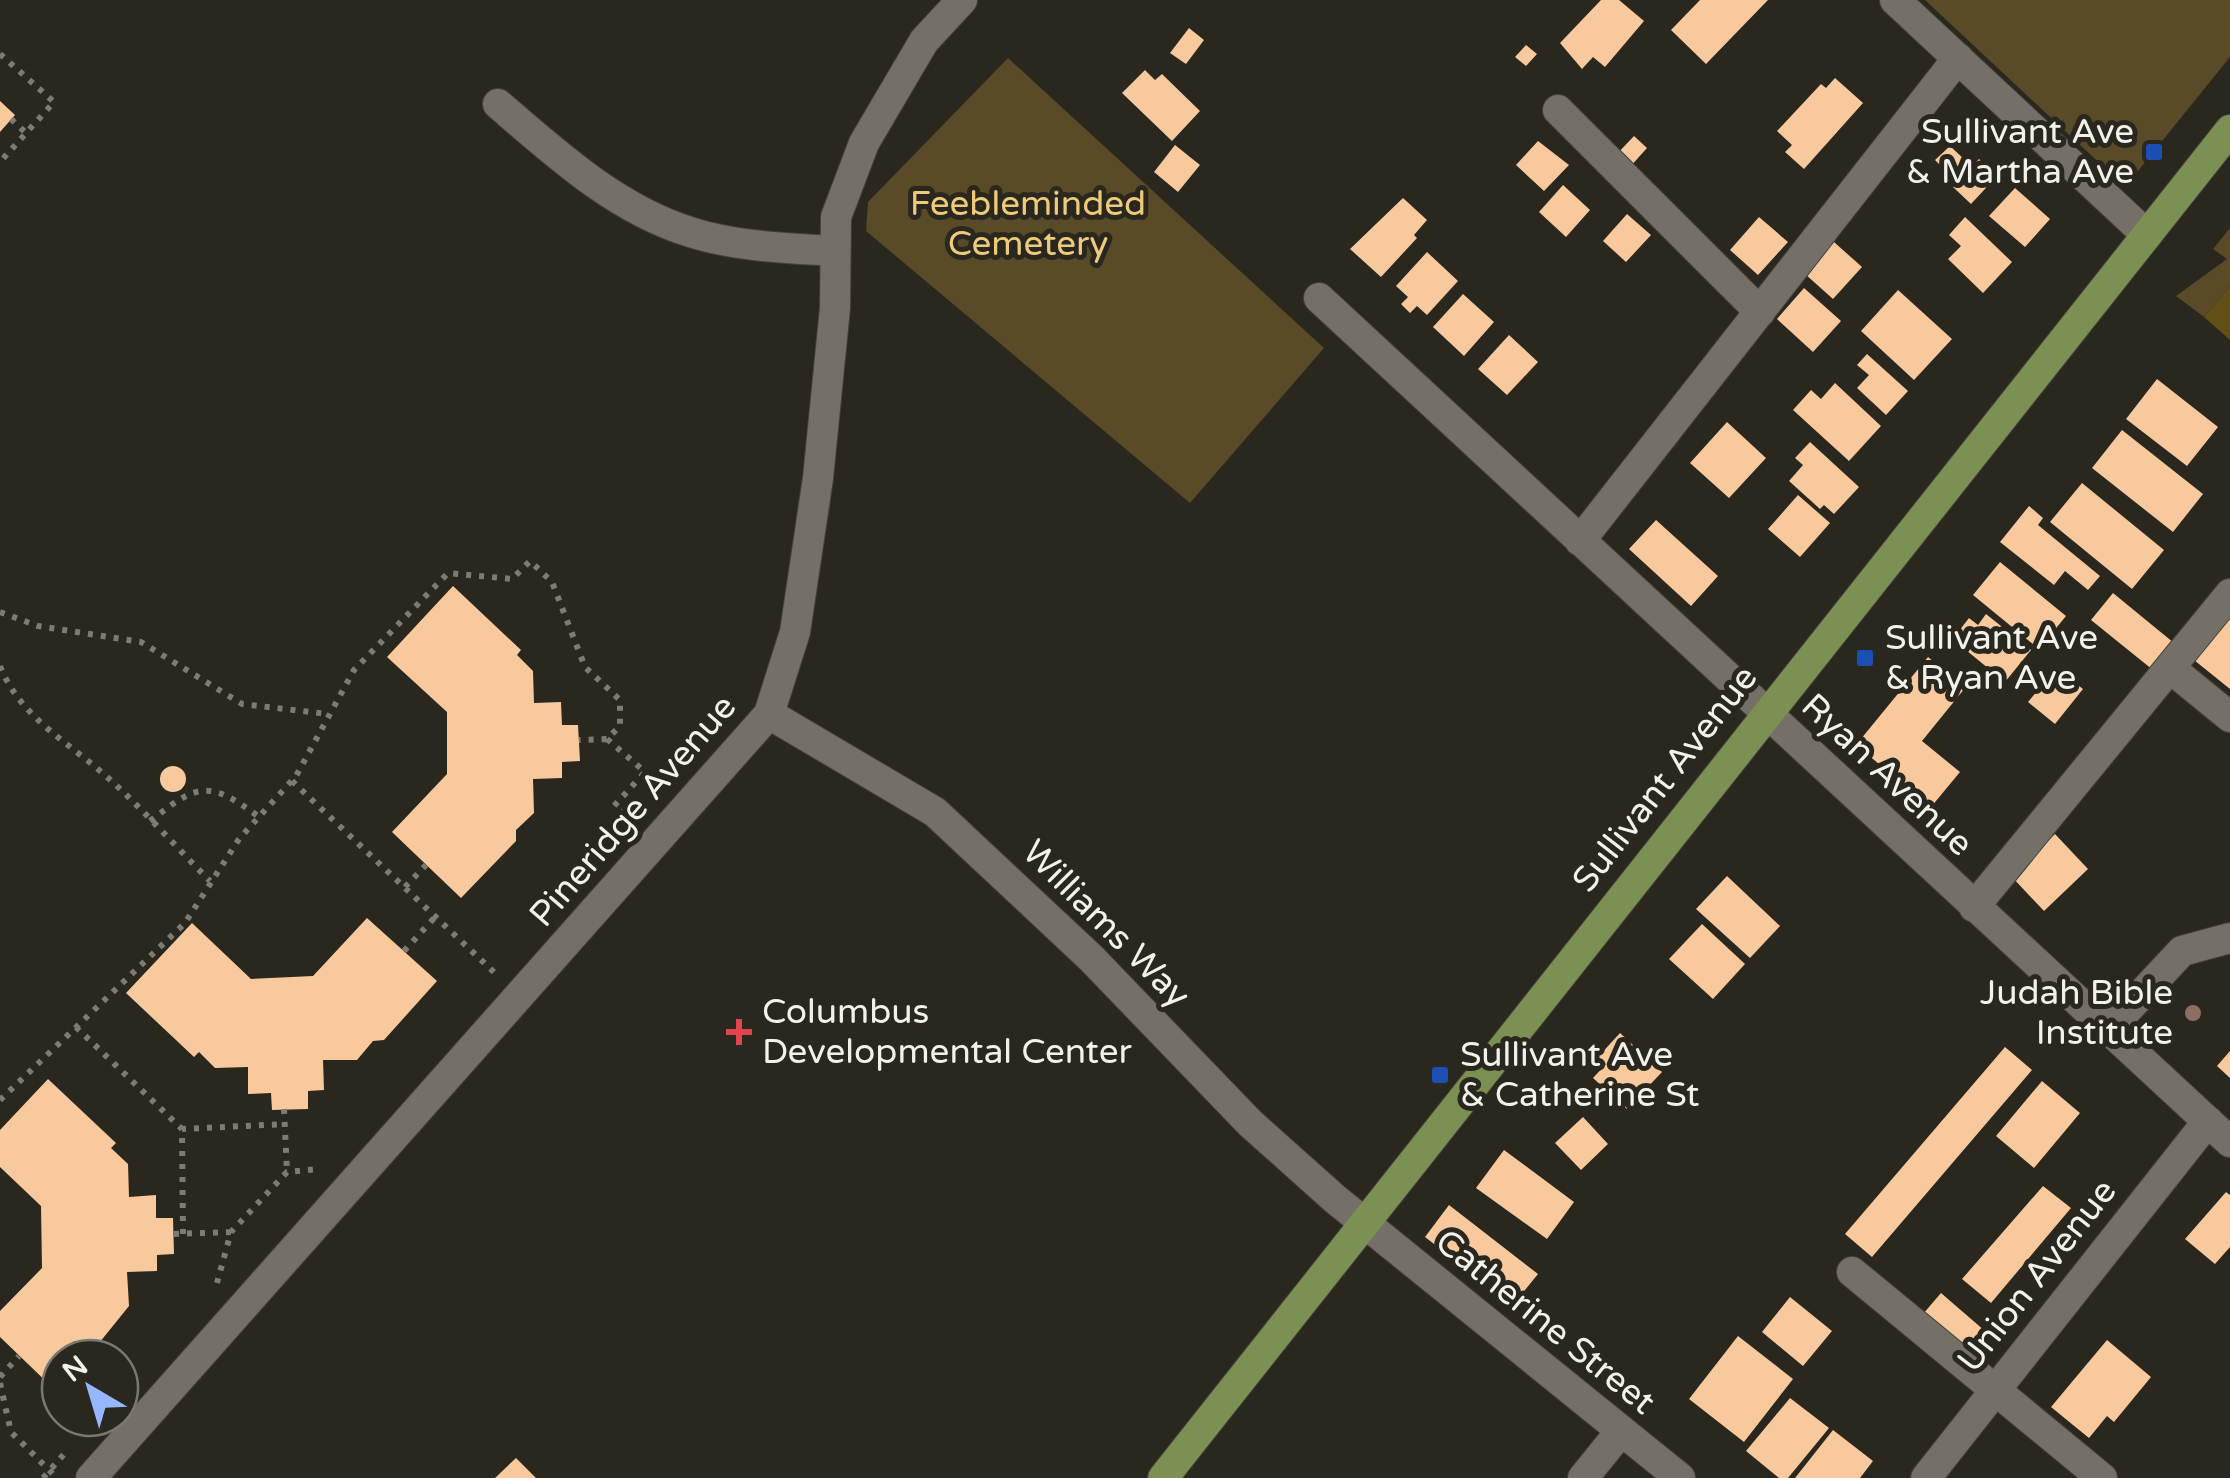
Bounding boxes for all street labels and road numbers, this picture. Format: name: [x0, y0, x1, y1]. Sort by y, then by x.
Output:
street label: Sullivant Avenue: [1564, 658, 1766, 900]
street label: Ryan Avenue: [1793, 685, 1981, 865]
street label: Pineridge Avenue: [521, 686, 745, 936]
street label: Williams Way: [1013, 831, 1199, 1017]
street label: Union Avenue: [1949, 1171, 2125, 1381]
street label: Catherine Street: [1427, 1221, 1663, 1423]

